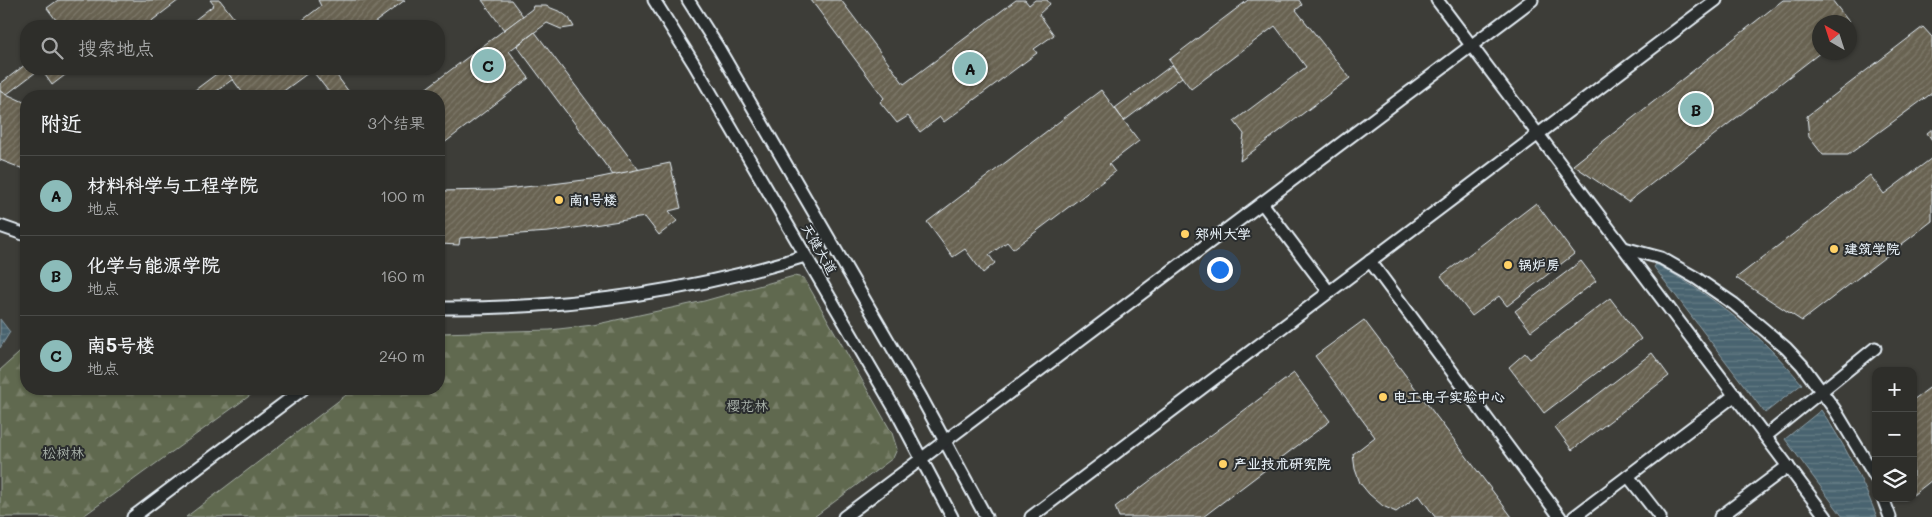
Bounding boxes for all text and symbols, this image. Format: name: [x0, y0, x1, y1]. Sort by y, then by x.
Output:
north arrow: [1812, 15, 1857, 60]
search box: [20, 20, 445, 75]
icon: search: [38, 34, 66, 62]
text: 搜索地点: [78, 35, 154, 60]
pin: C: [472, 46, 504, 84]
pin: A: [954, 49, 986, 87]
pin: B: [1680, 90, 1712, 128]
text: 附近: [40, 109, 82, 136]
text: 3个结果: [368, 112, 425, 133]
text: 材料科学与工程学院: [87, 172, 258, 197]
text: A: [50, 185, 62, 206]
text: 100 m: [380, 185, 425, 206]
place label: 南1号楼: [569, 190, 617, 209]
marker: 南1号楼: [553, 194, 565, 206]
text: 地点: [87, 197, 119, 218]
street label: 天健大道: [797, 220, 842, 278]
place label: 郑州大学: [1195, 224, 1251, 243]
marker: 郑州大学: [1179, 228, 1191, 240]
place label: 建筑学院: [1844, 239, 1900, 258]
marker: 建筑学院: [1828, 243, 1840, 255]
text: 化学与能源学院: [87, 252, 220, 277]
place label: 锅炉房: [1518, 255, 1560, 274]
your location: [1207, 257, 1233, 283]
marker: 锅炉房: [1502, 259, 1514, 271]
text: B: [51, 265, 61, 286]
text: 160 m: [380, 265, 425, 286]
text: 地点: [87, 277, 119, 298]
text: 南5号楼: [87, 332, 155, 357]
text: C: [50, 345, 62, 366]
text: 240 m: [379, 345, 425, 366]
text: 地点: [87, 357, 119, 378]
map controls: [1872, 367, 1917, 502]
button: +: [1872, 367, 1917, 412]
place label: 电工电子实验中心: [1393, 387, 1505, 406]
marker: 电工电子实验中心: [1377, 391, 1389, 403]
park label: 樱花林: [726, 396, 769, 415]
button: −: [1872, 412, 1917, 457]
park label: 松树林: [42, 443, 85, 462]
place label: 产业技术研究院: [1233, 454, 1331, 473]
button: layers: [1872, 457, 1917, 502]
marker: 产业技术研究院: [1217, 458, 1229, 470]

